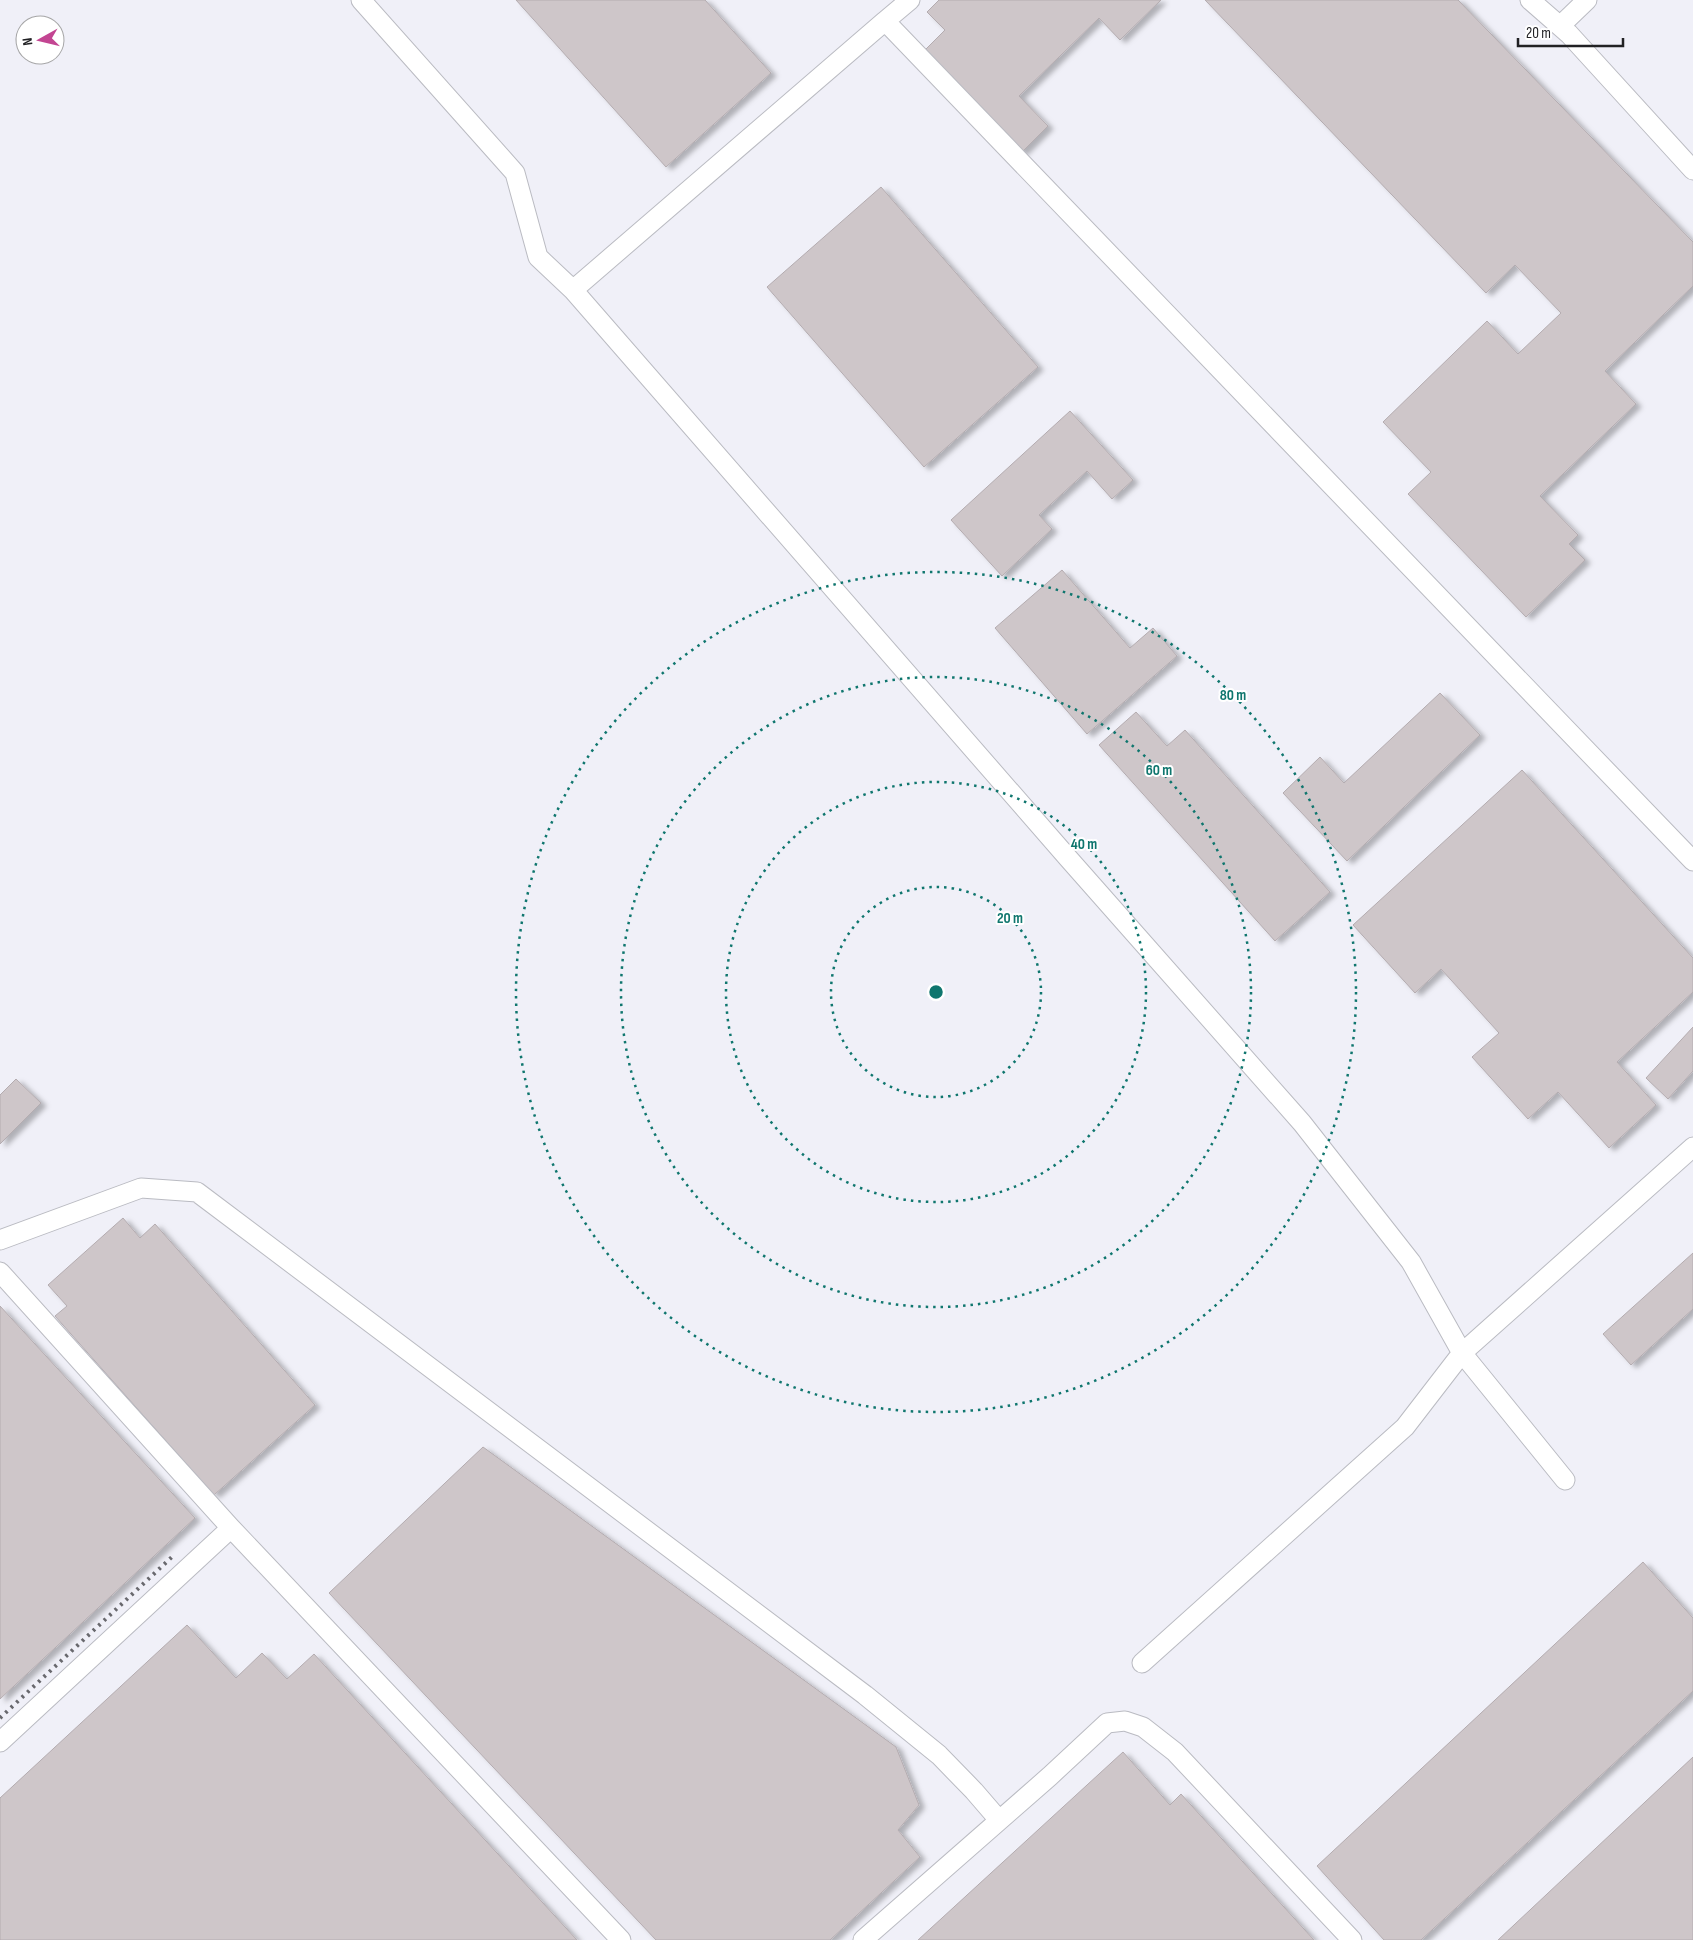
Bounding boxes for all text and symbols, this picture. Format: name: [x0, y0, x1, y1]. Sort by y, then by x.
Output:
north arrow: [15, 15, 65, 65]
scale bar: [1518, 15, 1623, 47]
text: 20 m: [1526, 24, 1551, 43]
text: N: [19, 37, 37, 47]
text: 80 m: [1220, 686, 1246, 705]
text: 60 m: [1146, 761, 1172, 780]
text: 40 m: [1071, 835, 1097, 854]
text: 20 m: [997, 909, 1023, 928]
centre of rings: [927, 983, 945, 1001]

